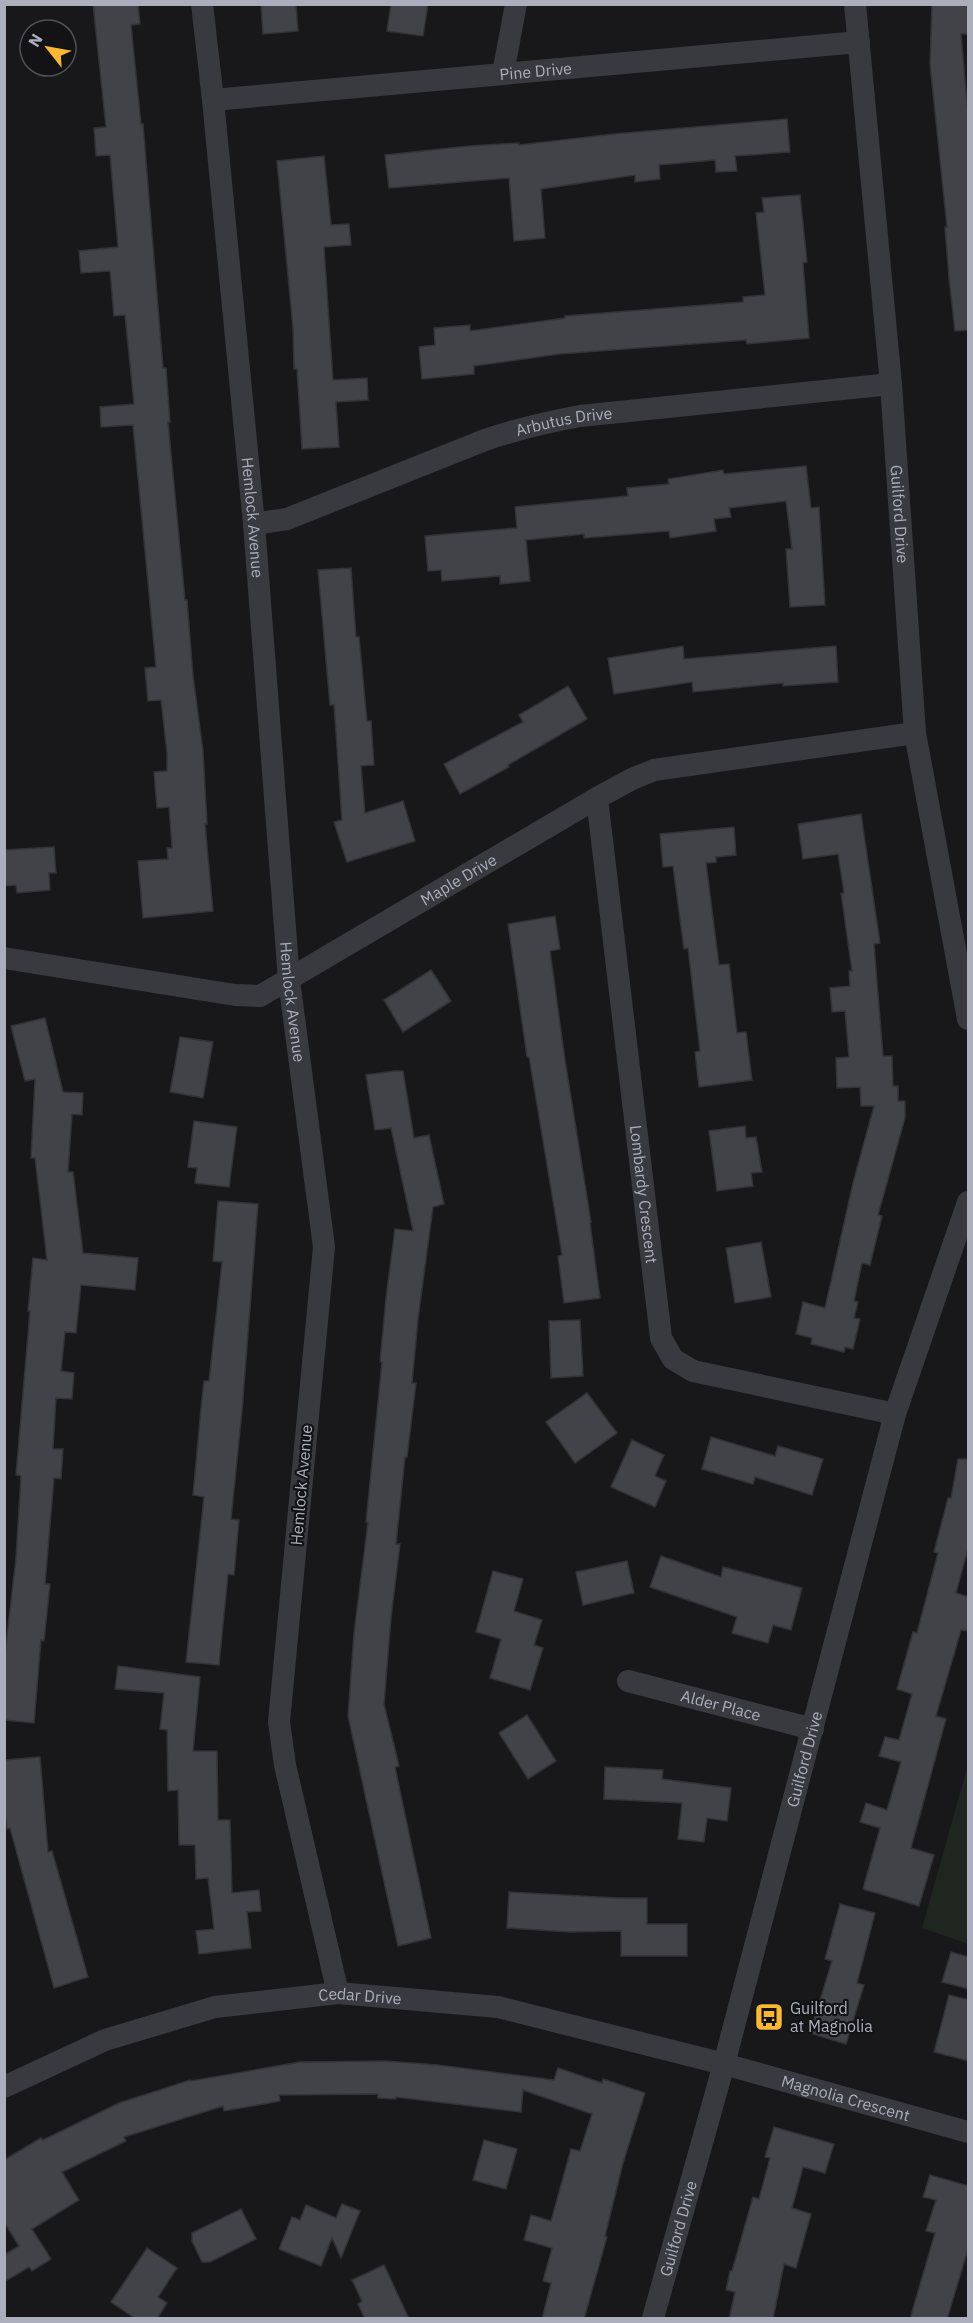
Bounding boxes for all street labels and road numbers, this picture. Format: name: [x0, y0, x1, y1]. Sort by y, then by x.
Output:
street label: Pine Drive: [499, 58, 573, 84]
street label: Arbutus Drive: [513, 403, 613, 440]
street label: Hemlock Avenue: [238, 456, 268, 579]
street label: Guilford Drive: [887, 464, 913, 564]
street label: Maple Drive: [417, 849, 500, 910]
street label: Hemlock Avenue: [276, 941, 310, 1063]
street label: Lombardy Crescent: [626, 1124, 662, 1265]
street label: Hemlock Avenue: [286, 1424, 316, 1546]
street label: Alder Place: [679, 1685, 763, 1725]
street label: Guilford Drive: [782, 1709, 826, 1809]
street label: Cedar Drive: [317, 1983, 402, 2009]
street label: Magnolia Crescent: [779, 2070, 912, 2125]
street label: Guilford Drive: [655, 2178, 701, 2279]

